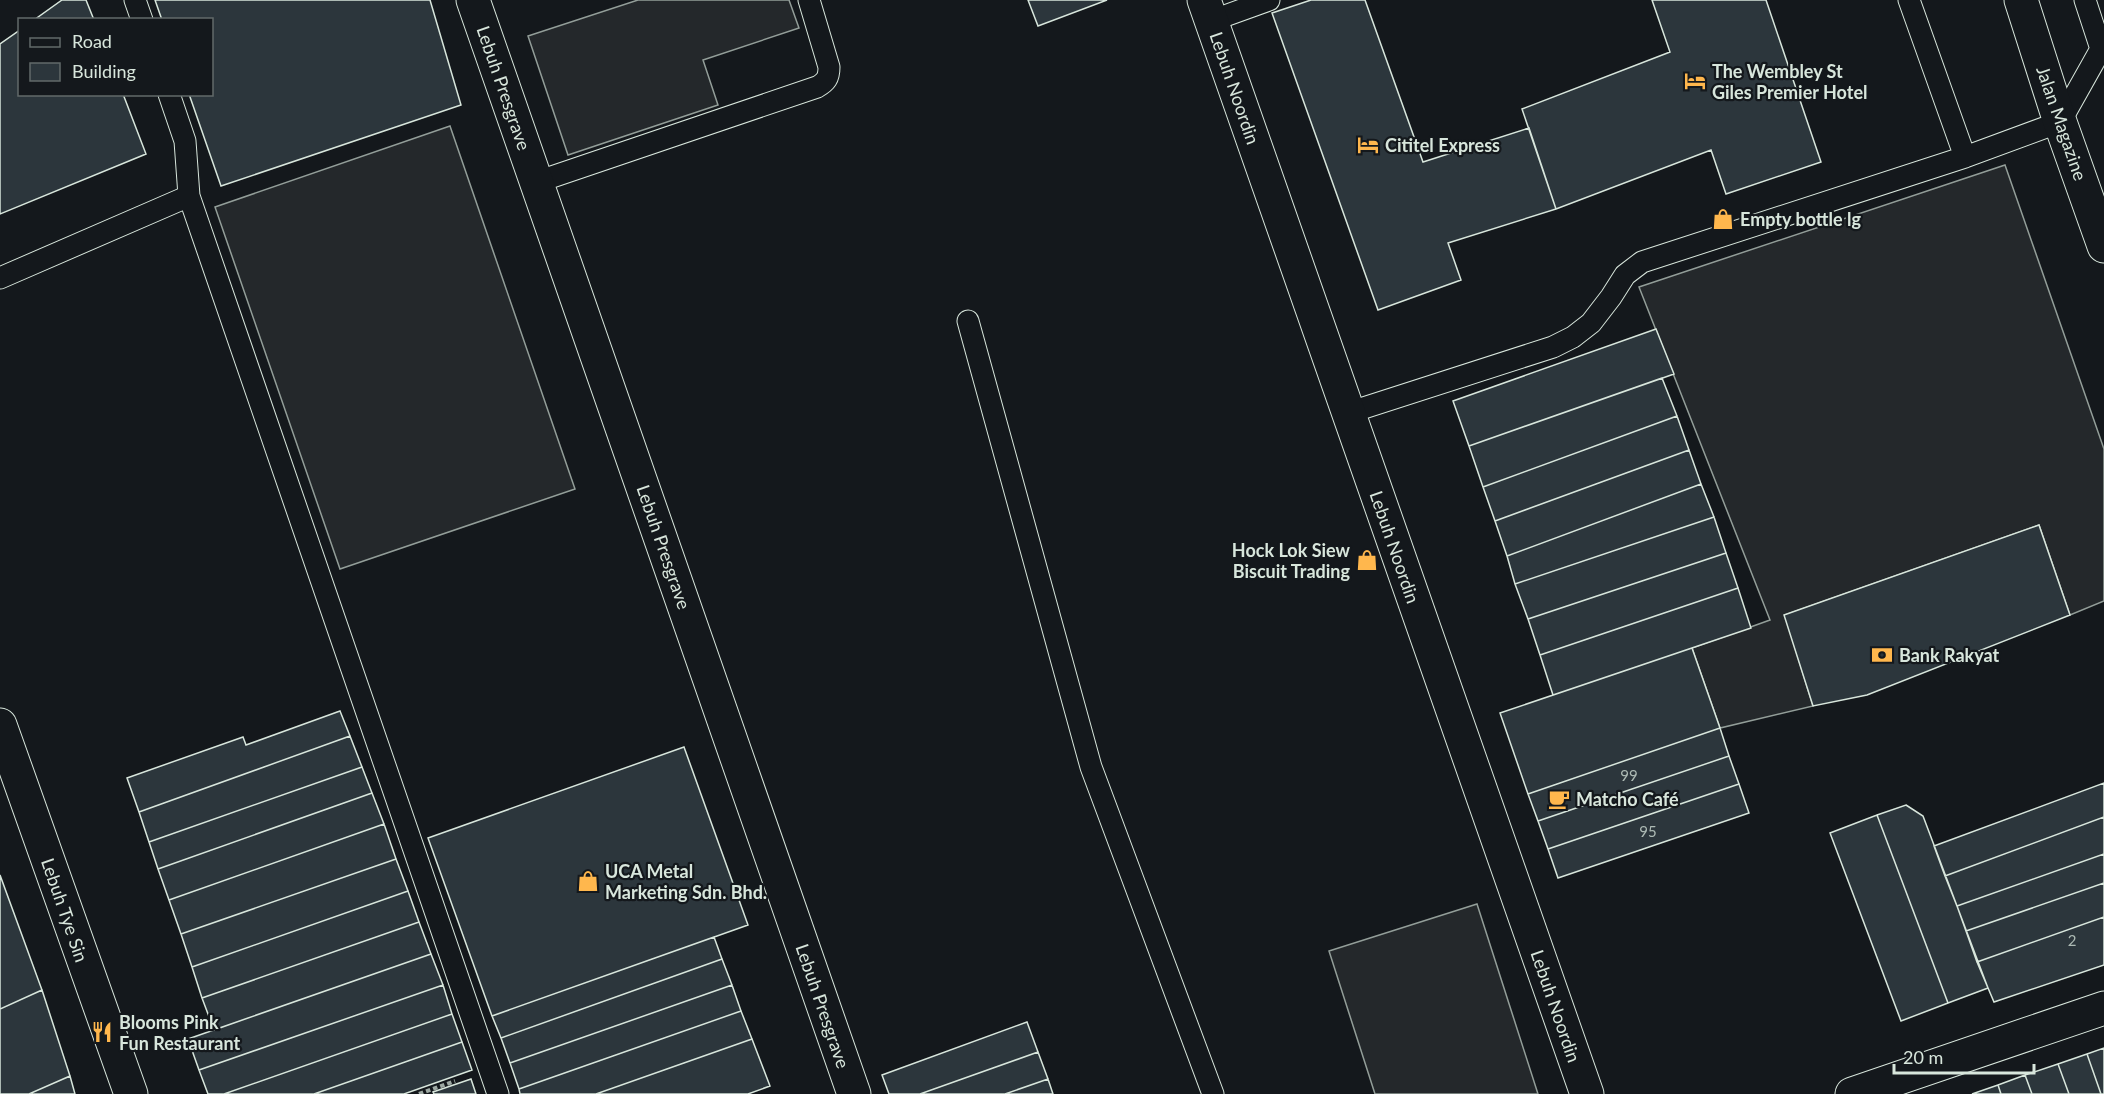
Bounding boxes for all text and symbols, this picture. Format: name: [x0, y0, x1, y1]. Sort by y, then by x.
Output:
legend: [18, 18, 213, 96]
street label: Lebuh Presgrave: [472, 23, 536, 153]
street label: Lebuh Noordin: [1205, 29, 1265, 147]
text: Road: [72, 30, 112, 52]
text: Building: [72, 60, 136, 82]
place label: The Wembley St Giles Premier Hotel: [1712, 60, 1867, 103]
street label: Jalan Magazine: [2032, 63, 2092, 183]
hotel icon: The Wembley St Giles Premier Hotel: [1683, 69, 1707, 93]
hotel icon: Cititel Express: [1356, 133, 1380, 157]
place label: Cititel Express: [1385, 134, 1500, 156]
shop icon: Empty bottle lg: [1711, 207, 1735, 231]
place label: Empty bottle lg: [1740, 208, 1861, 230]
street label: Lebuh Presgrave: [632, 482, 696, 612]
street label: Lebuh Noordin: [1365, 488, 1425, 606]
place label: Hock Lok Siew Biscuit Trading: [1232, 539, 1351, 582]
shop icon: Hock Lok Siew Biscuit Trading: [1355, 548, 1379, 572]
bank icon: Bank Rakyat: [1870, 643, 1894, 667]
place label: Bank Rakyat: [1899, 644, 1999, 666]
house number: 99: [1620, 766, 1638, 784]
cafe icon: Matcho Café: [1547, 787, 1571, 811]
place label: Matcho Café: [1576, 788, 1679, 810]
house number: 95: [1639, 822, 1657, 840]
street label: Lebuh Tye Sin: [37, 855, 93, 965]
place label: UCA Metal Marketing Sdn. Bhd.: [605, 860, 767, 903]
shop icon: UCA Metal Marketing Sdn. Bhd.: [576, 869, 600, 893]
house number: 2: [2068, 931, 2076, 949]
street label: Lebuh Presgrave: [791, 941, 855, 1071]
street label: Lebuh Noordin: [1526, 947, 1586, 1065]
place label: Blooms Pink Fun Restaurant: [119, 1011, 240, 1054]
restaurant icon: Blooms Pink Fun Restaurant: [90, 1020, 114, 1044]
scale bar: [1894, 1037, 2034, 1075]
text: 20 m: [1903, 1046, 1943, 1068]

